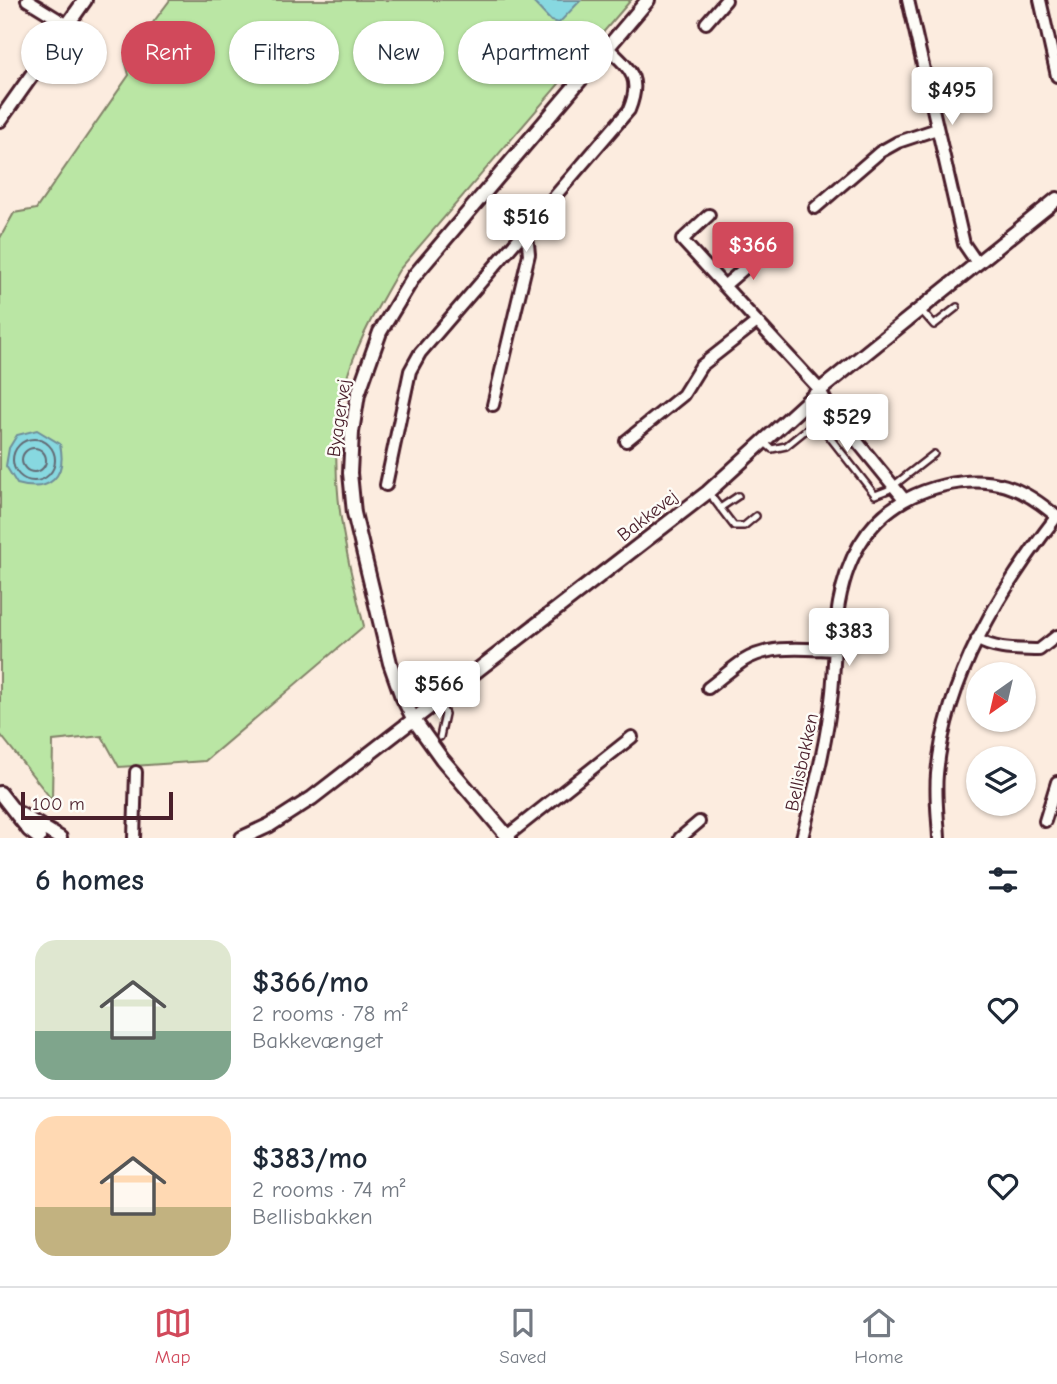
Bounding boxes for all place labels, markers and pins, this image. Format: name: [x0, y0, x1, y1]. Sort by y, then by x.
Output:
pin: $495: [911, 68, 993, 127]
pin: $516: [485, 194, 567, 254]
pin: $366: [712, 222, 794, 282]
pin: $529: [806, 394, 888, 454]
pin: $383: [808, 608, 890, 668]
pin: $566: [398, 662, 480, 721]

